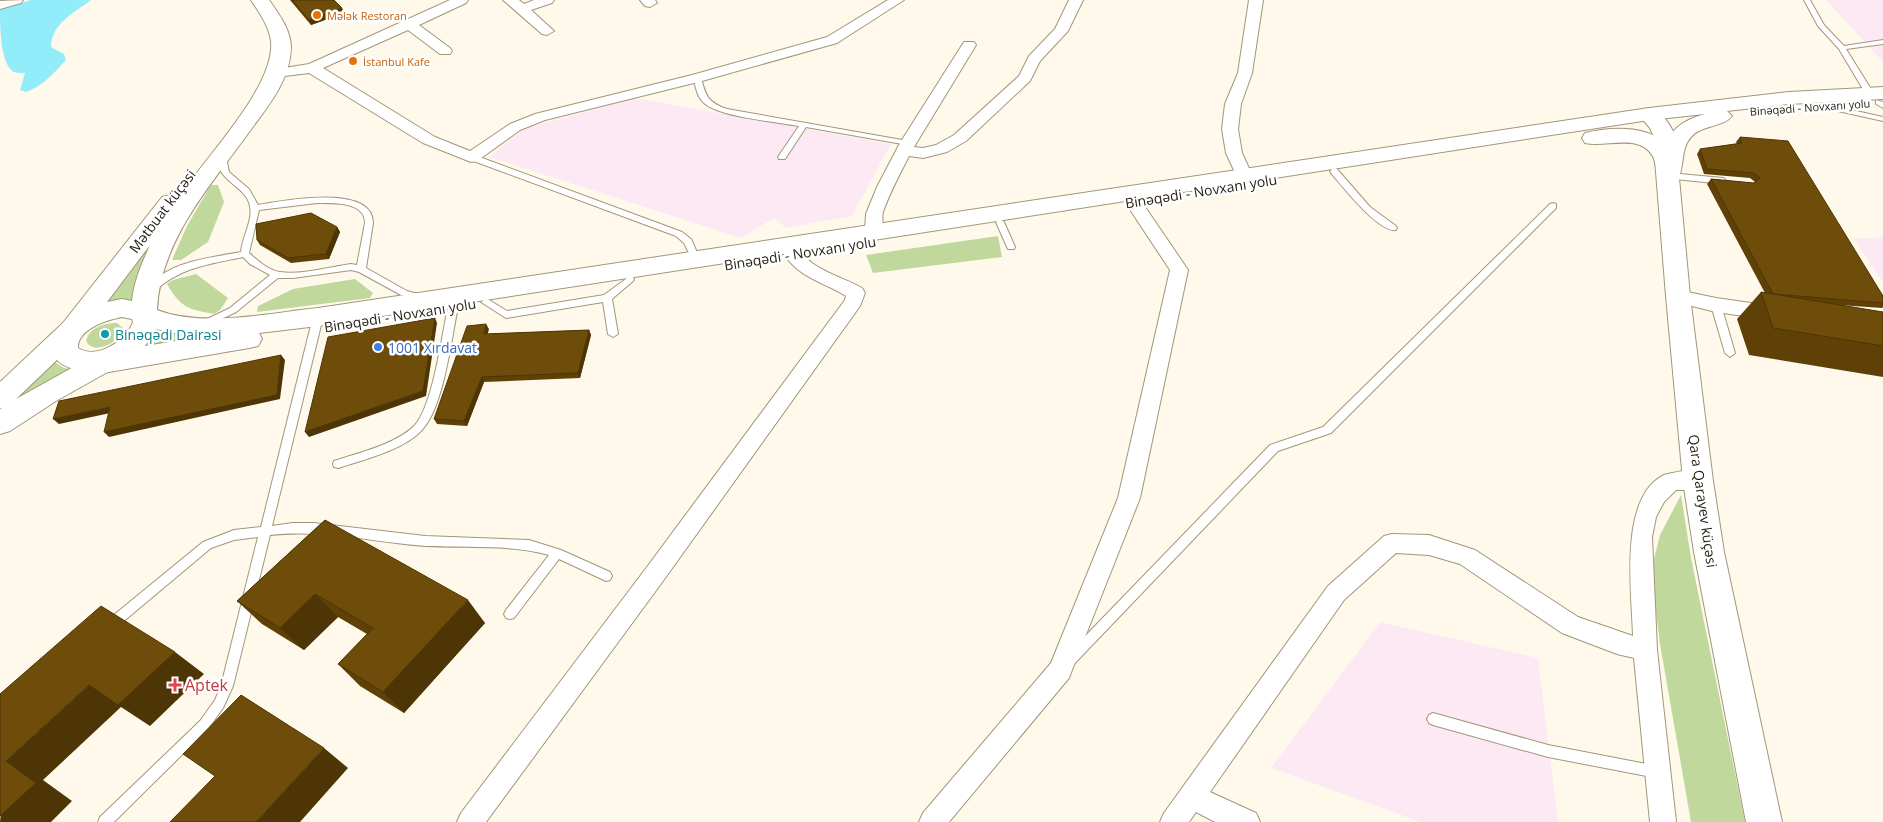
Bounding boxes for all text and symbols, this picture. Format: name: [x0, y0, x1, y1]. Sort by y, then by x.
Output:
place label: Mələk Restoran: [327, 8, 407, 23]
marker: Mələk Restoran: [311, 9, 323, 21]
place label: İstanbul Kafe: [363, 54, 430, 69]
marker: İstanbul Kafe: [347, 55, 359, 67]
street label: Binəqədi - Novxanı yolu: [1749, 95, 1871, 119]
street label: Mətbuat küçəsi: [124, 165, 200, 257]
street label: Binəqədi - Novxanı yolu: [1124, 170, 1278, 212]
street label: Binəqədi - Novxanı yolu: [723, 232, 877, 274]
street label: Binəqədi - Novxanı yolu: [323, 294, 477, 336]
place label: Binəqədi Dairəsi: [115, 325, 221, 344]
marker: Binəqədi Dairəsi: [99, 328, 111, 340]
place label: 1001 Xırdavat: [388, 338, 477, 357]
marker: 1001 Xırdavat: [372, 341, 384, 353]
street label: Qara Qarayev küçəsi: [1684, 433, 1722, 569]
place label: Aptek: [185, 674, 229, 696]
marker: Aptek: [169, 679, 181, 691]

